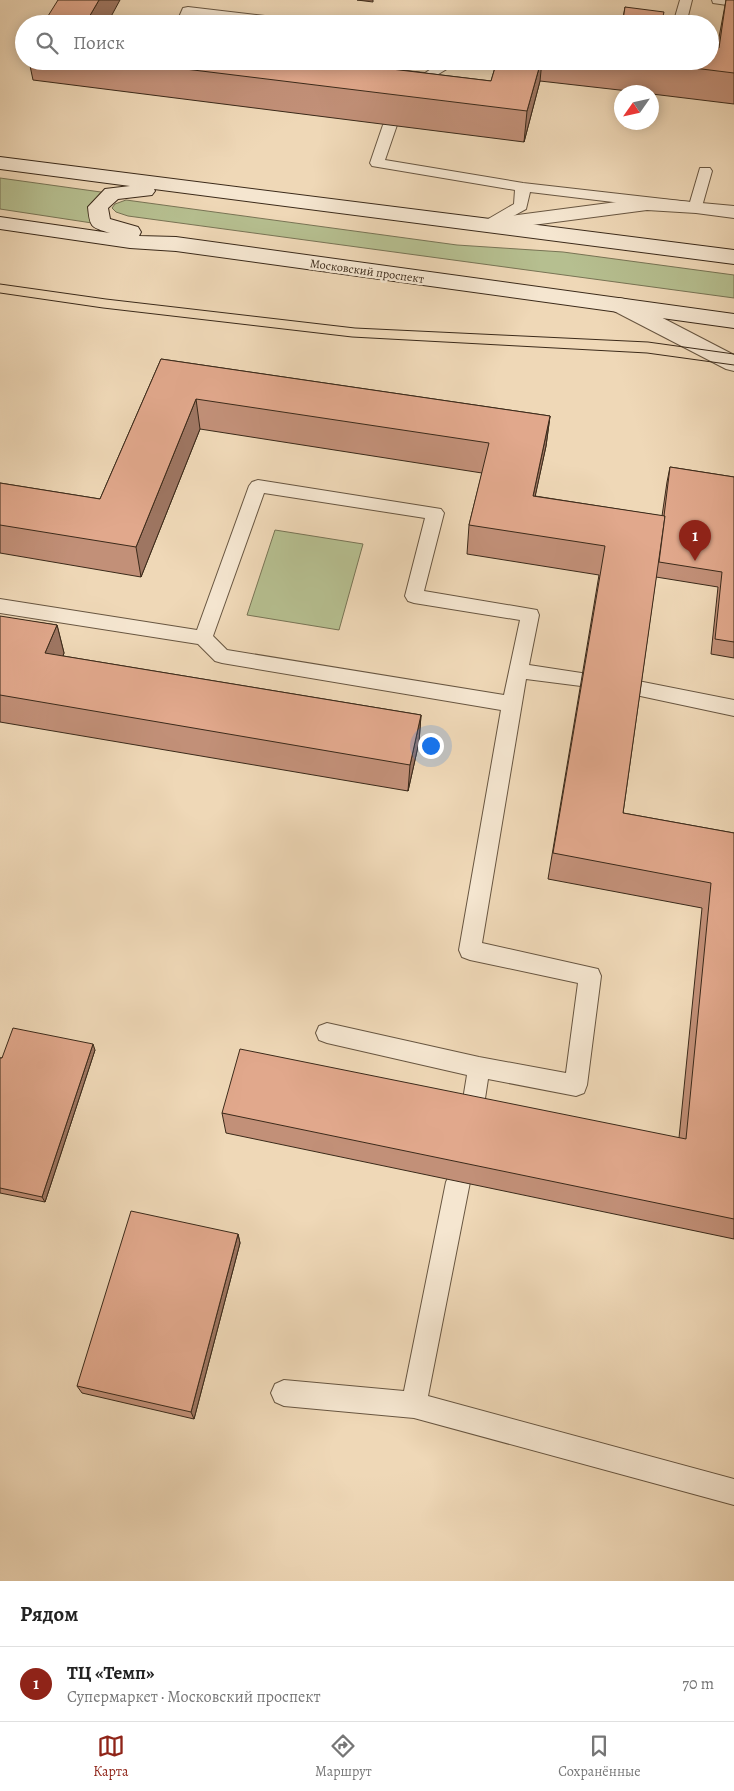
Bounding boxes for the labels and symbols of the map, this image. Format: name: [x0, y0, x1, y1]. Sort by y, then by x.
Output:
north arrow: [614, 85, 659, 130]
street label: Московский проспект: [309, 255, 426, 287]
pin: 1: [679, 520, 711, 561]
your location: [418, 733, 444, 759]

